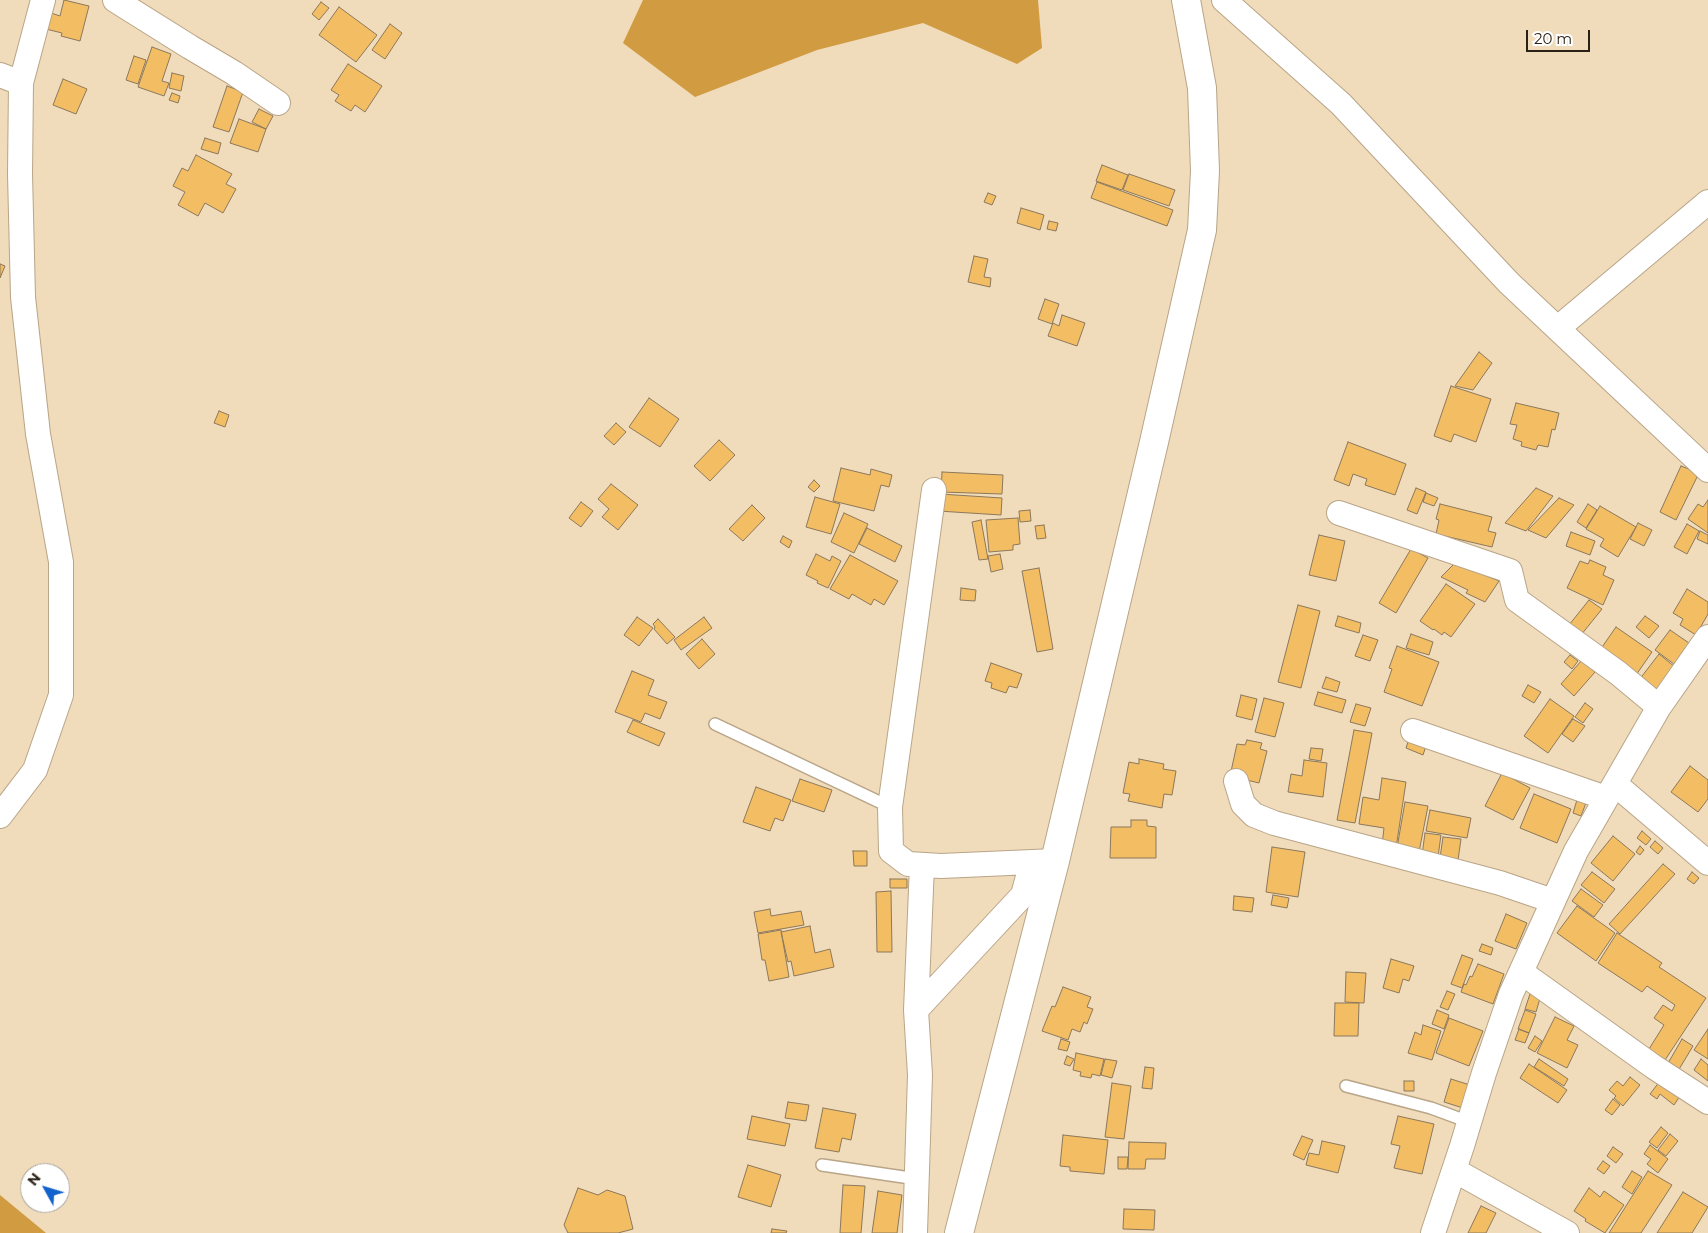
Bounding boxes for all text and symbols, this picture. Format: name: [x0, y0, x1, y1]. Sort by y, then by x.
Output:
scale bar: [1528, 20, 1592, 52]
text: 20 m: [1534, 29, 1572, 48]
north arrow: [20, 1163, 70, 1213]
text: N: [24, 1169, 45, 1189]

